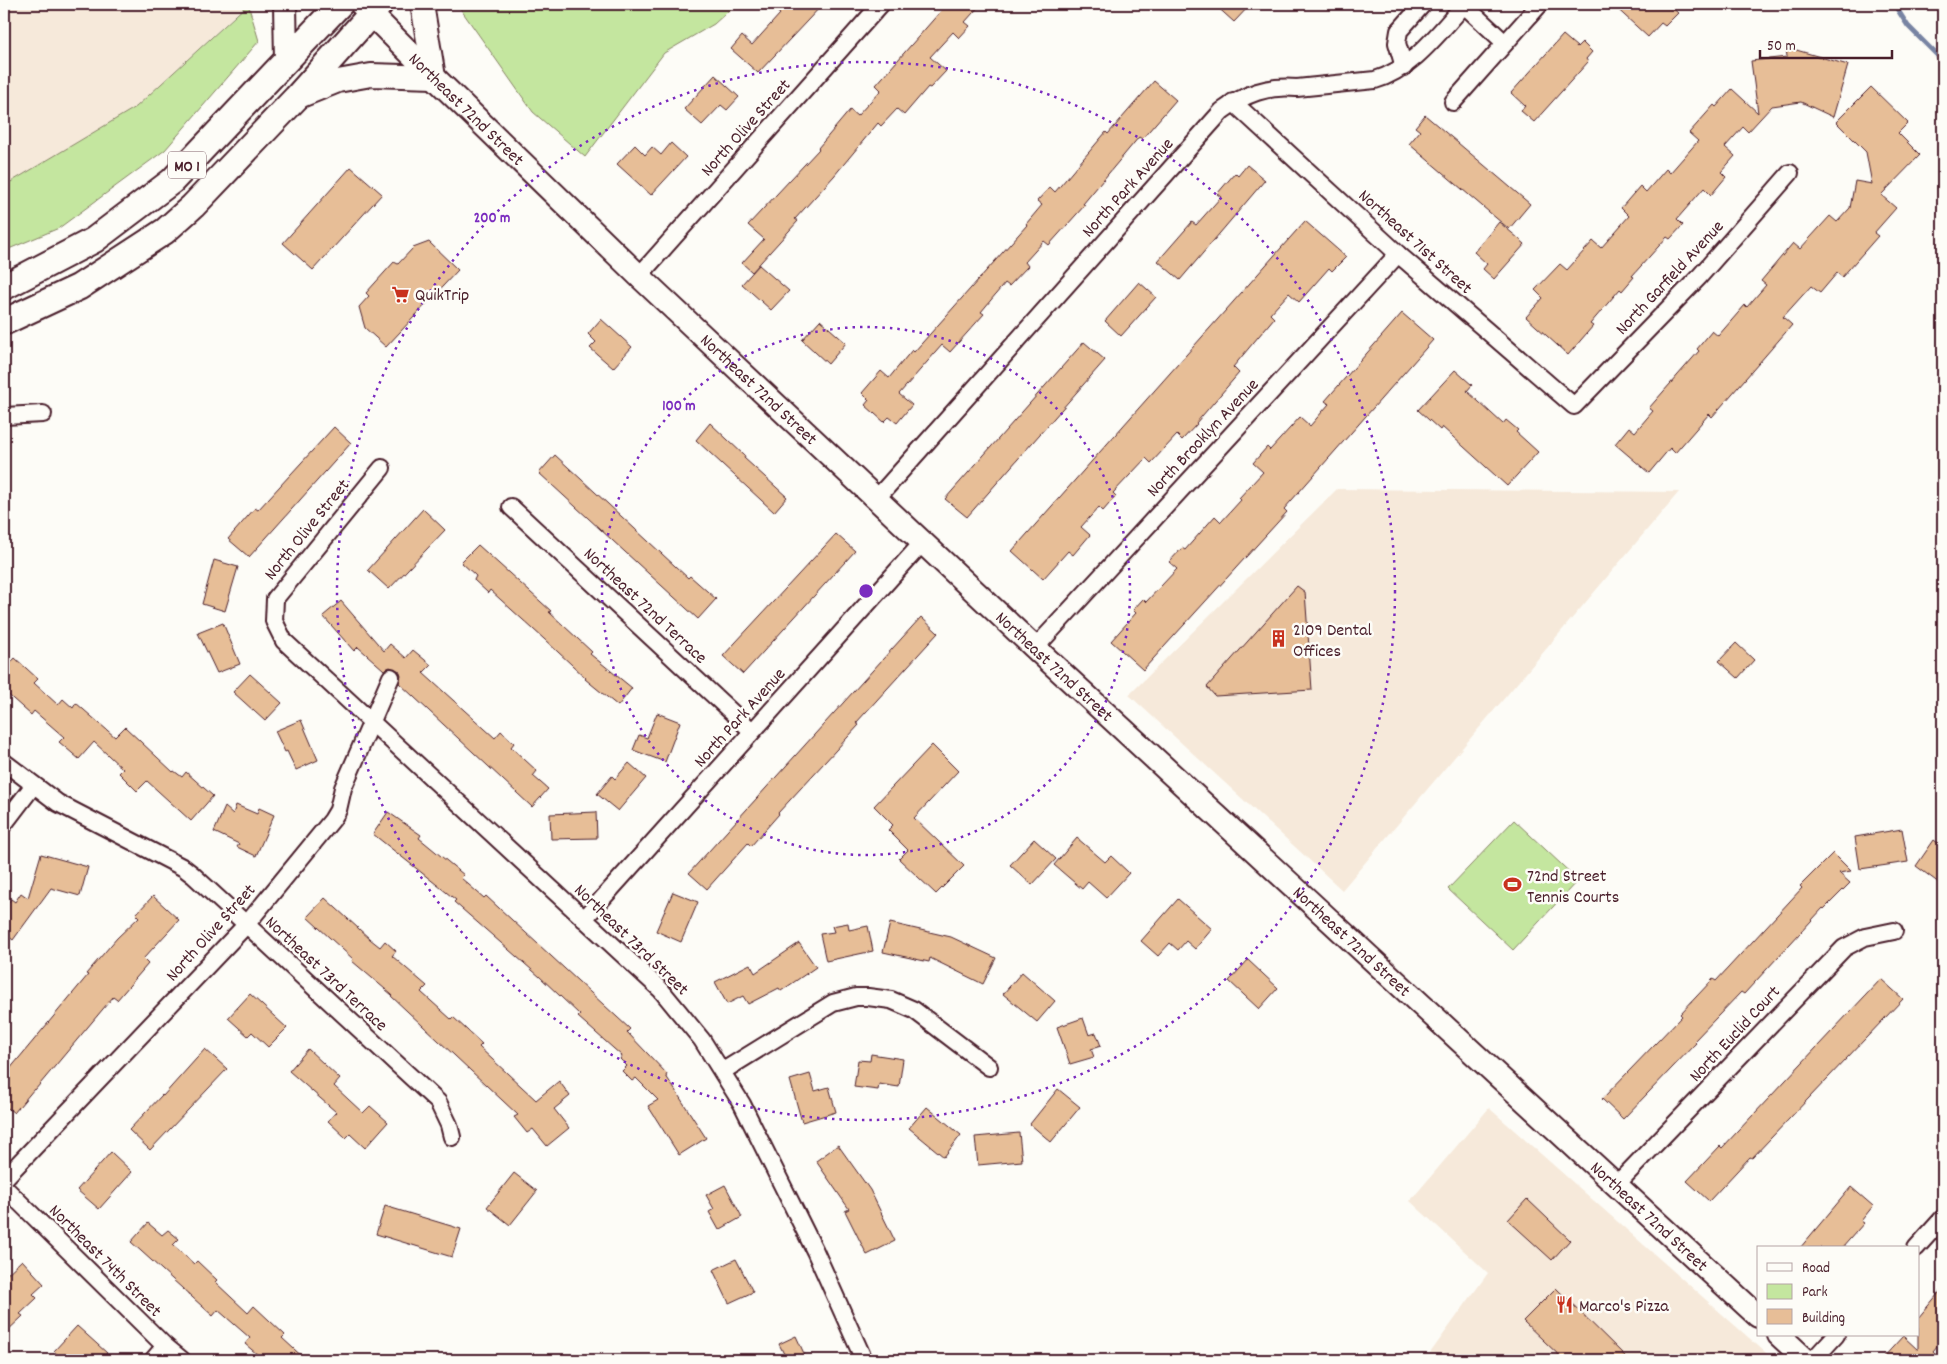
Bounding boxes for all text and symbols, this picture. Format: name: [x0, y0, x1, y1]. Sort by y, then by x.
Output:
scale bar: [1760, 28, 1892, 60]
text: 50 m: [1767, 36, 1796, 58]
street label: Northeast 72nd Street: [402, 48, 529, 173]
street label: North Olive Street: [696, 74, 798, 183]
street label: North Park Avenue: [1077, 133, 1181, 244]
road number: MO 1: [168, 152, 206, 178]
street label: Northeast 71st Street: [1352, 185, 1477, 301]
text: 200 m: [474, 208, 510, 230]
street label: North Garfield Avenue: [1611, 216, 1731, 342]
supermarket icon: QuikTrip: [391, 284, 411, 304]
place label: QuikTrip: [415, 284, 469, 309]
street label: Northeast 72nd Street: [693, 329, 822, 452]
street label: North Brooklyn Avenue: [1142, 374, 1266, 504]
text: 100 m: [662, 396, 696, 418]
street label: North Olive Street: [259, 474, 357, 587]
street label: Northeast 72nd Terrace: [577, 543, 712, 671]
centre of rings: [857, 582, 875, 600]
street label: Northeast 72nd Street: [989, 607, 1118, 729]
place label: 2109 Dental Offices: [1293, 619, 1373, 665]
building icon: 2109 Dental Offices: [1269, 629, 1289, 649]
street label: North Park Avenue: [689, 663, 793, 774]
place label: 72nd Street Tennis Courts: [1527, 865, 1619, 911]
sports icon: 72nd Street Tennis Courts: [1503, 875, 1523, 895]
street label: North Olive Street: [161, 879, 263, 988]
street label: Northeast 73rd Street: [567, 879, 694, 1002]
street label: Northeast 72nd Street: [1286, 882, 1415, 1004]
street label: Northeast 73rd Terrace: [258, 911, 392, 1038]
street label: North Euclid Court: [1684, 981, 1787, 1089]
street label: Northeast 72nd Street: [1583, 1157, 1713, 1279]
street label: Northeast 74th Street: [42, 1200, 166, 1324]
legend: [1757, 1246, 1920, 1336]
text: Road: [1802, 1258, 1830, 1280]
text: Park: [1802, 1282, 1828, 1304]
restaurant icon: Marco's Pizza: [1555, 1295, 1575, 1315]
place label: Marco's Pizza: [1579, 1295, 1669, 1320]
text: Building: [1802, 1308, 1845, 1330]

